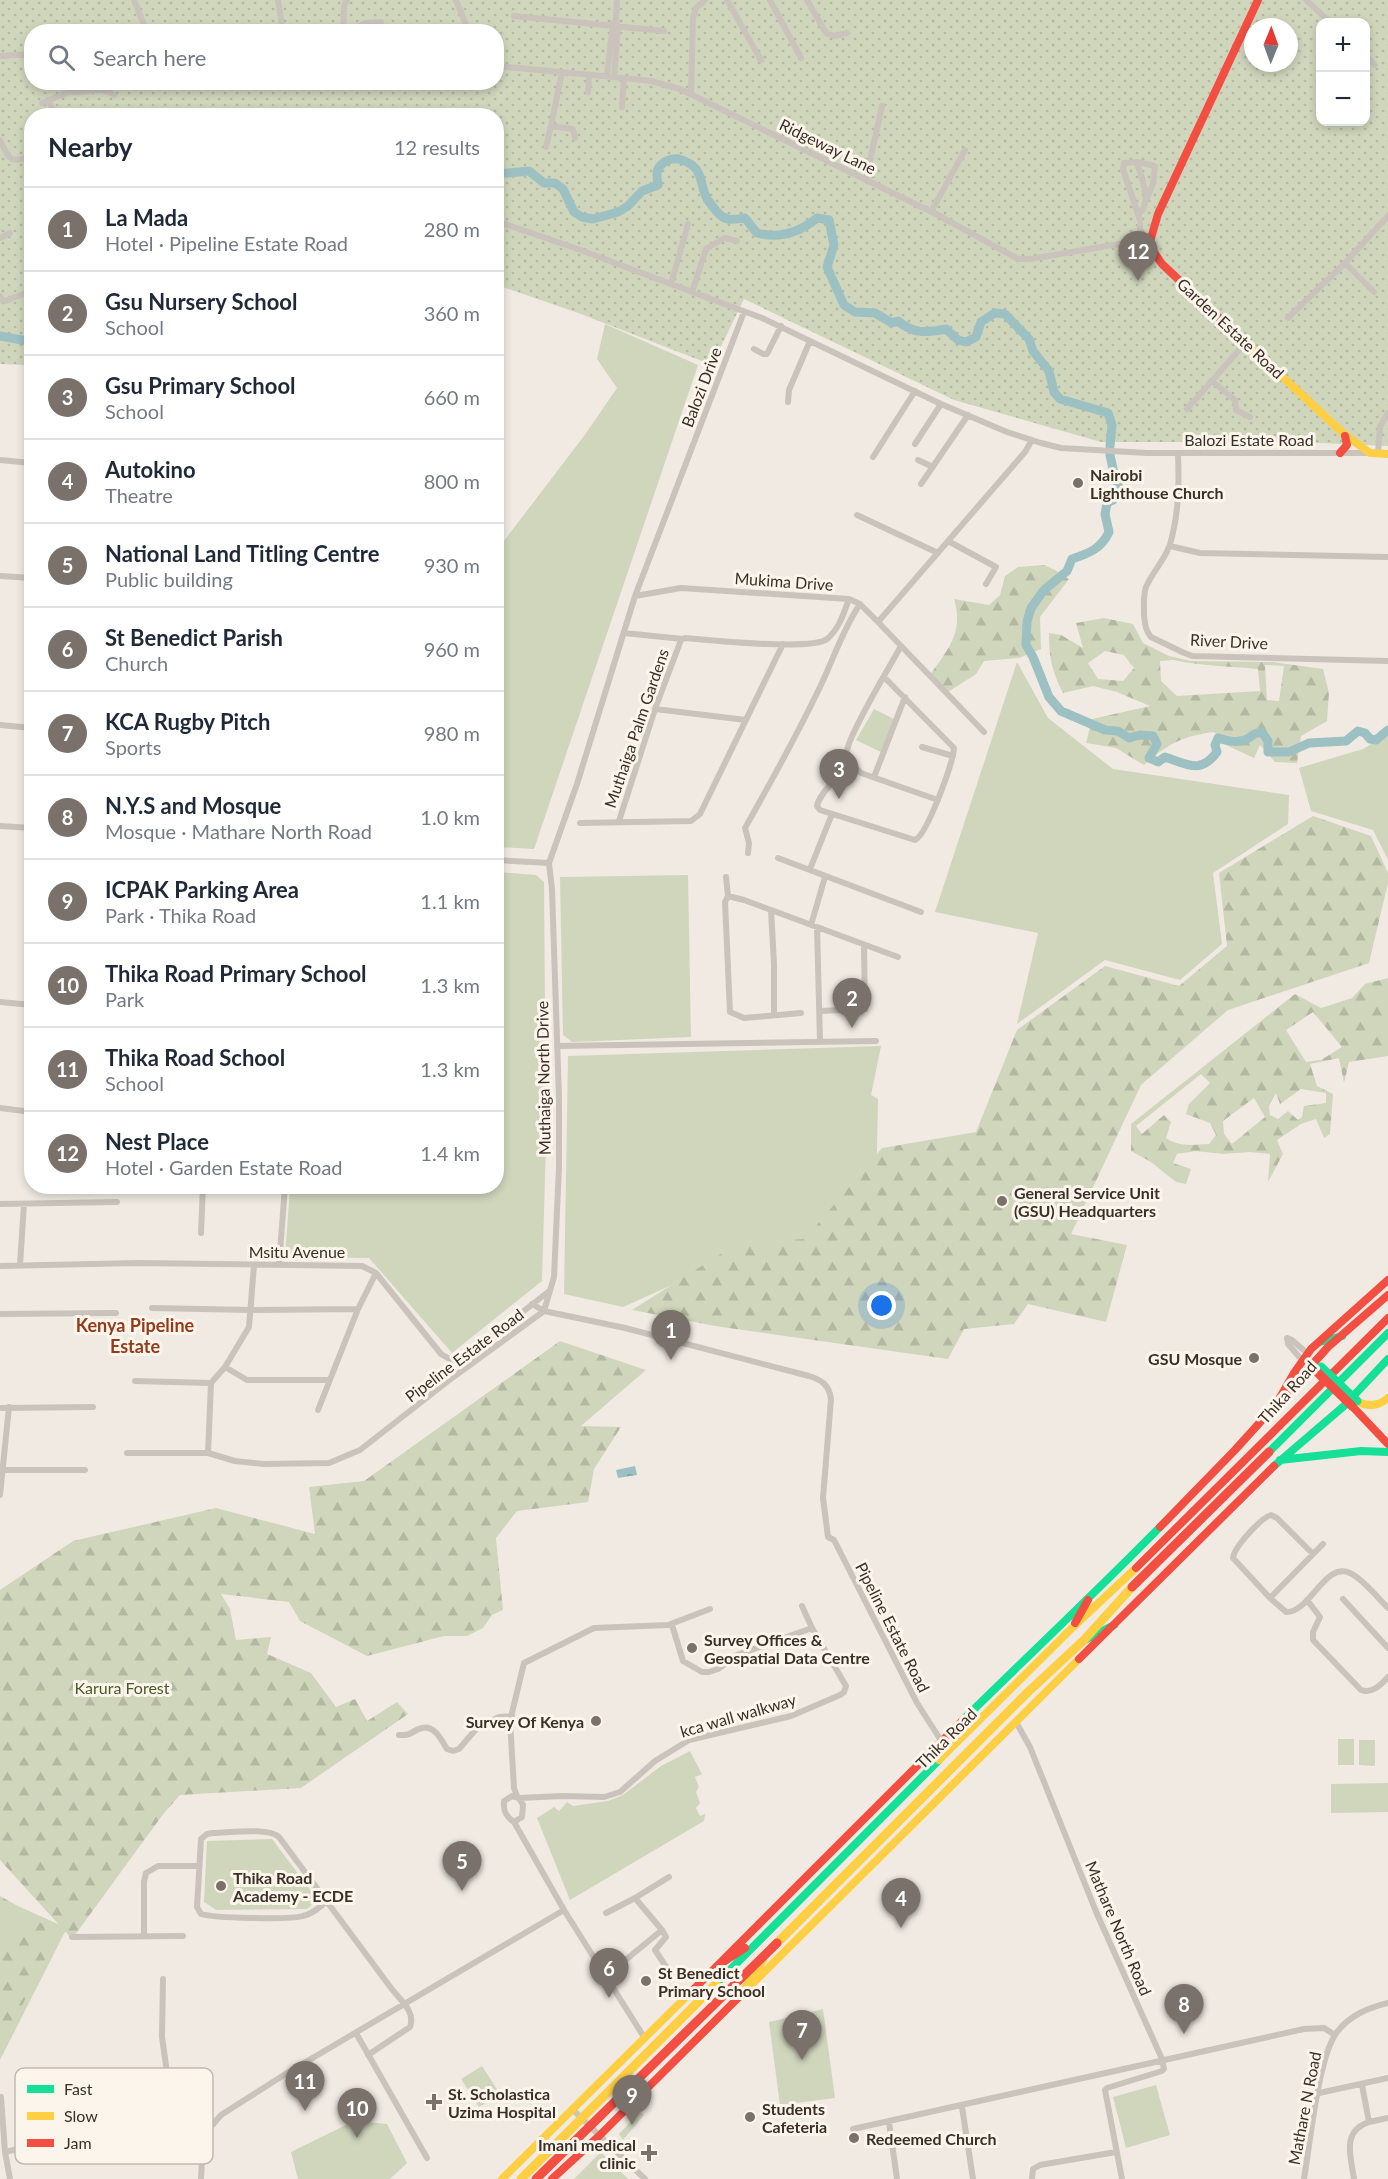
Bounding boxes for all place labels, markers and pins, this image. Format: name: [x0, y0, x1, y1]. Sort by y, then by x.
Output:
pin: 12: [1118, 232, 1158, 281]
place label: Nairobi Lighthouse Church: [1090, 465, 1224, 502]
marker: Nairobi Lighthouse Church: [1071, 476, 1085, 490]
pin: 3: [820, 750, 858, 799]
pin: 2: [832, 978, 872, 1028]
place label: General Service Unit (GSU) Headquarters: [1014, 1183, 1160, 1220]
marker: General Service Unit (GSU) Headquarters: [995, 1194, 1009, 1208]
pin: 1: [652, 1310, 690, 1360]
place label: GSU Mosque: [1148, 1349, 1242, 1368]
marker: GSU Mosque: [1247, 1351, 1261, 1365]
place label: Survey Offices & Geospatial Data Centre: [704, 1630, 870, 1667]
marker: Survey Offices & Geospatial Data Centre: [685, 1641, 699, 1655]
place label: Survey Of Kenya: [466, 1712, 584, 1731]
marker: Survey Of Kenya: [589, 1714, 603, 1728]
pin: 5: [442, 1842, 482, 1891]
place label: Thika Road Academy - ECDE: [232, 1868, 353, 1905]
pin: 4: [882, 1878, 920, 1928]
marker: Thika Road Academy - ECDE: [214, 1879, 228, 1893]
pin: 6: [590, 1948, 628, 1998]
place label: St Benedict Primary School: [658, 1963, 765, 2000]
marker: St Benedict Primary School: [639, 1974, 653, 1988]
pin: 8: [1164, 1984, 1204, 2034]
pin: 7: [782, 2010, 822, 2060]
pin: 11: [286, 2062, 324, 2111]
pin: 9: [612, 2076, 652, 2125]
place label: St. Scholastica Uzima Hospital: [448, 2084, 556, 2121]
pin: 10: [338, 2088, 376, 2138]
marker: St. Scholastica Uzima Hospital: [425, 2093, 443, 2111]
place label: Students Cafeteria: [762, 2099, 827, 2136]
marker: Students Cafeteria: [743, 2110, 757, 2124]
place label: Redeemed Church: [866, 2129, 996, 2148]
marker: Redeemed Church: [847, 2131, 861, 2145]
place label: Imani medical clinic: [538, 2135, 636, 2172]
marker: Imani medical clinic: [640, 2144, 658, 2162]

